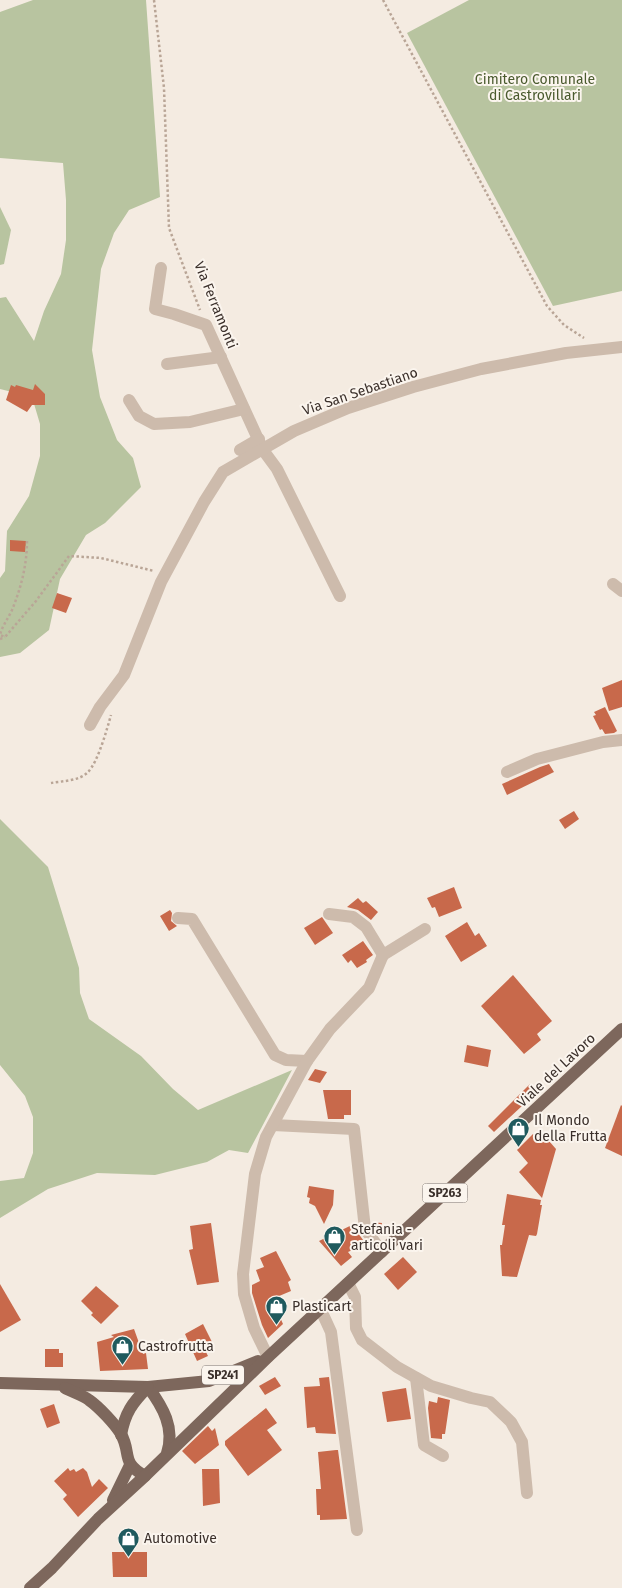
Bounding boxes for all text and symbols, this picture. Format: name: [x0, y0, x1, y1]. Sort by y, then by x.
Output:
park label: Cimitero Comunale di Castrovillari: [475, 71, 595, 104]
street label: Via Ferramonti: [190, 259, 241, 351]
street label: Via San Sebastiano: [300, 364, 420, 419]
street label: Viale del Lavoro: [514, 1030, 599, 1111]
place label: Il Mondo della Frutta: [534, 1112, 607, 1145]
shop icon: Il Mondo della Frutta: [506, 1116, 530, 1147]
road number: SP263: [422, 1184, 468, 1202]
place label: Stefania - articoli vari: [351, 1221, 423, 1254]
shop icon: Stefania - articoli vari: [323, 1225, 347, 1256]
shop icon: Plasticart: [264, 1294, 288, 1325]
place label: Plasticart: [292, 1298, 353, 1315]
shop icon: Castrofrutta: [110, 1334, 134, 1365]
place label: Castrofrutta: [138, 1338, 214, 1355]
road number: SP241: [202, 1366, 244, 1384]
shop icon: Automotive: [116, 1526, 140, 1557]
place label: Automotive: [144, 1530, 217, 1547]

